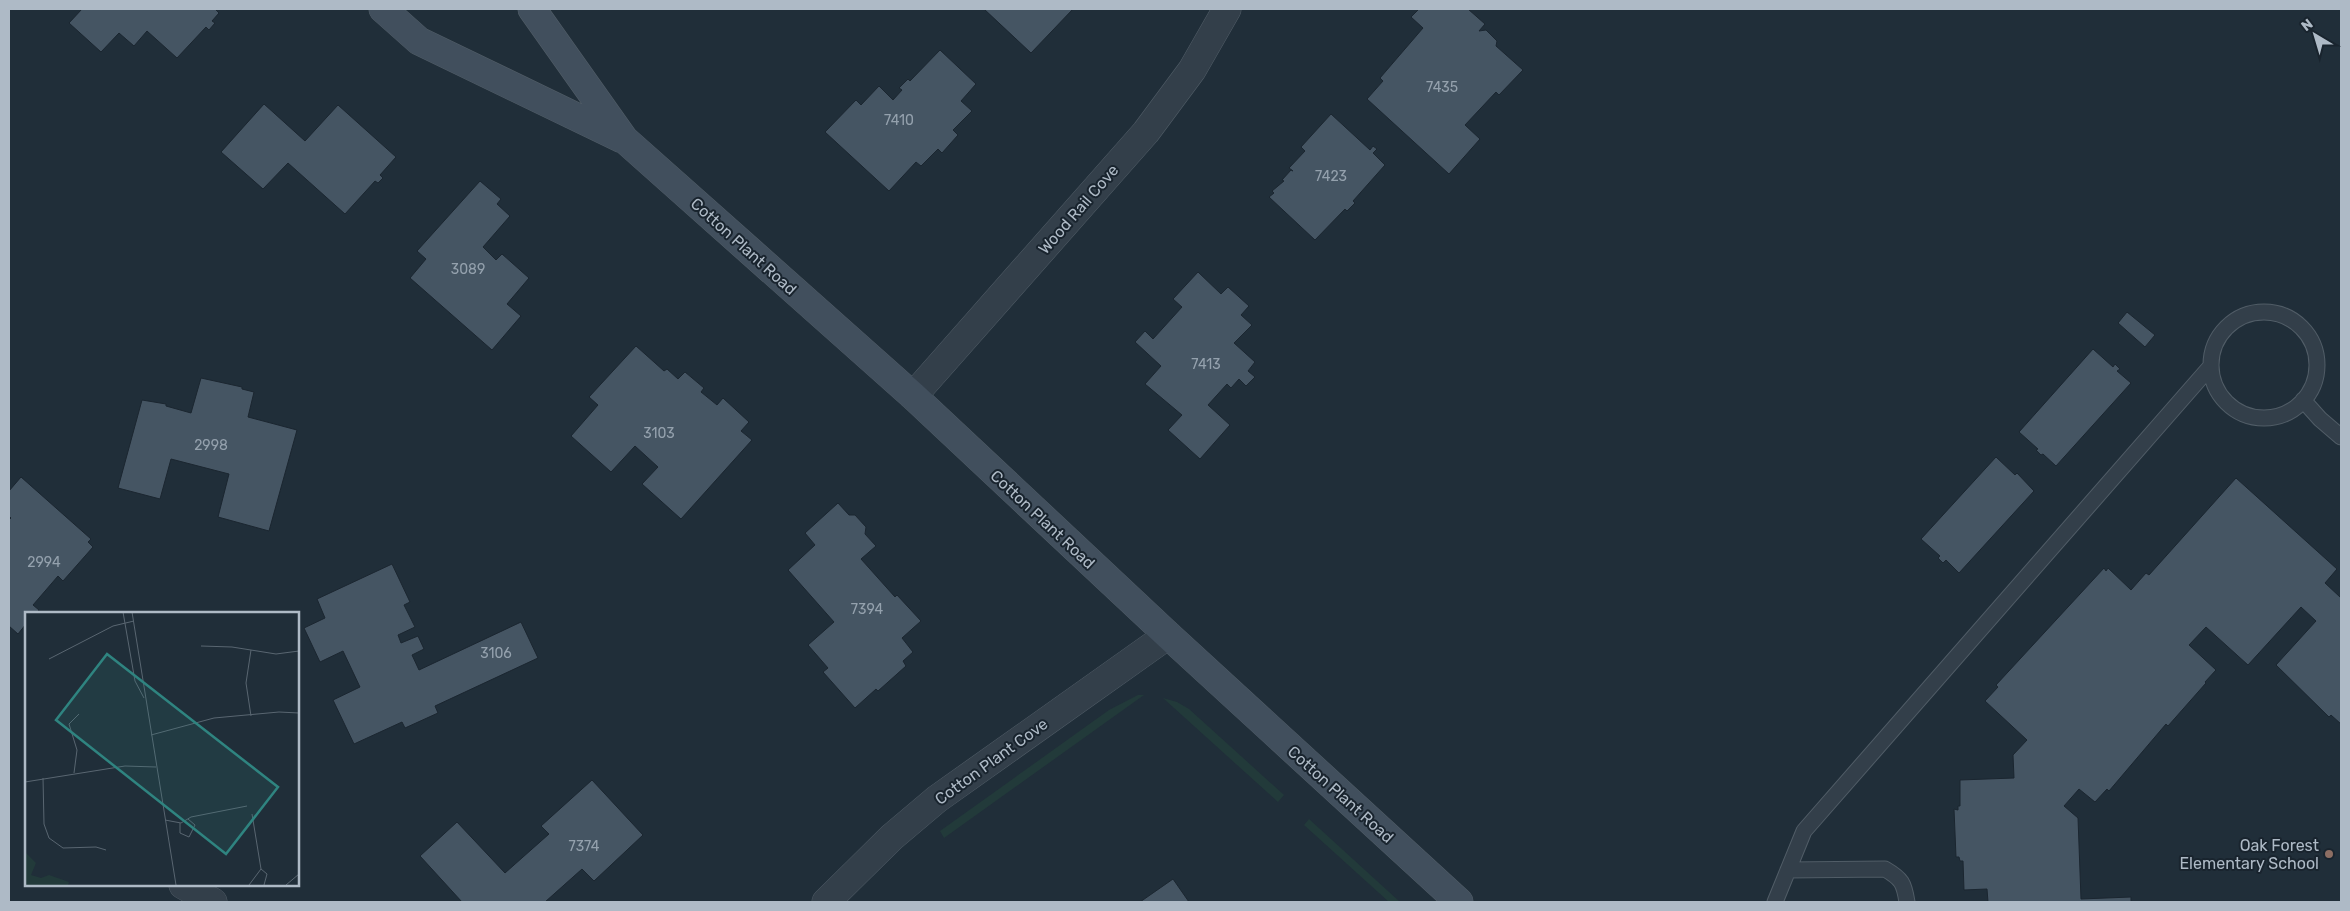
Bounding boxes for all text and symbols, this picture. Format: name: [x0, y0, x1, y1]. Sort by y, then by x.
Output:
north arrow: [2290, 10, 2340, 60]
text: N: [2298, 15, 2317, 35]
house number: 7435: [1426, 79, 1458, 96]
house number: 7410: [884, 112, 914, 129]
street label: Wood Rail Cove: [1034, 161, 1122, 258]
house number: 7423: [1315, 168, 1347, 185]
street label: Cotton Plant Road: [687, 194, 800, 299]
house number: 3089: [451, 261, 485, 278]
house number: 7413: [1191, 356, 1221, 373]
house number: 3103: [643, 425, 675, 442]
house number: 2998: [194, 437, 228, 454]
street label: Cotton Plant Road: [987, 466, 1099, 573]
house number: 2994: [27, 554, 61, 571]
house number: 7394: [851, 601, 883, 618]
inset map: [25, 612, 299, 886]
house number: 3106: [480, 645, 512, 662]
street label: Cotton Plant Cove: [931, 714, 1051, 809]
street label: Cotton Plant Road: [1284, 742, 1397, 847]
place label: Oak Forest Elementary School: [2179, 836, 2319, 873]
house number: 7374: [569, 838, 600, 855]
marker: Oak Forest Elementary School: [2323, 848, 2335, 860]

